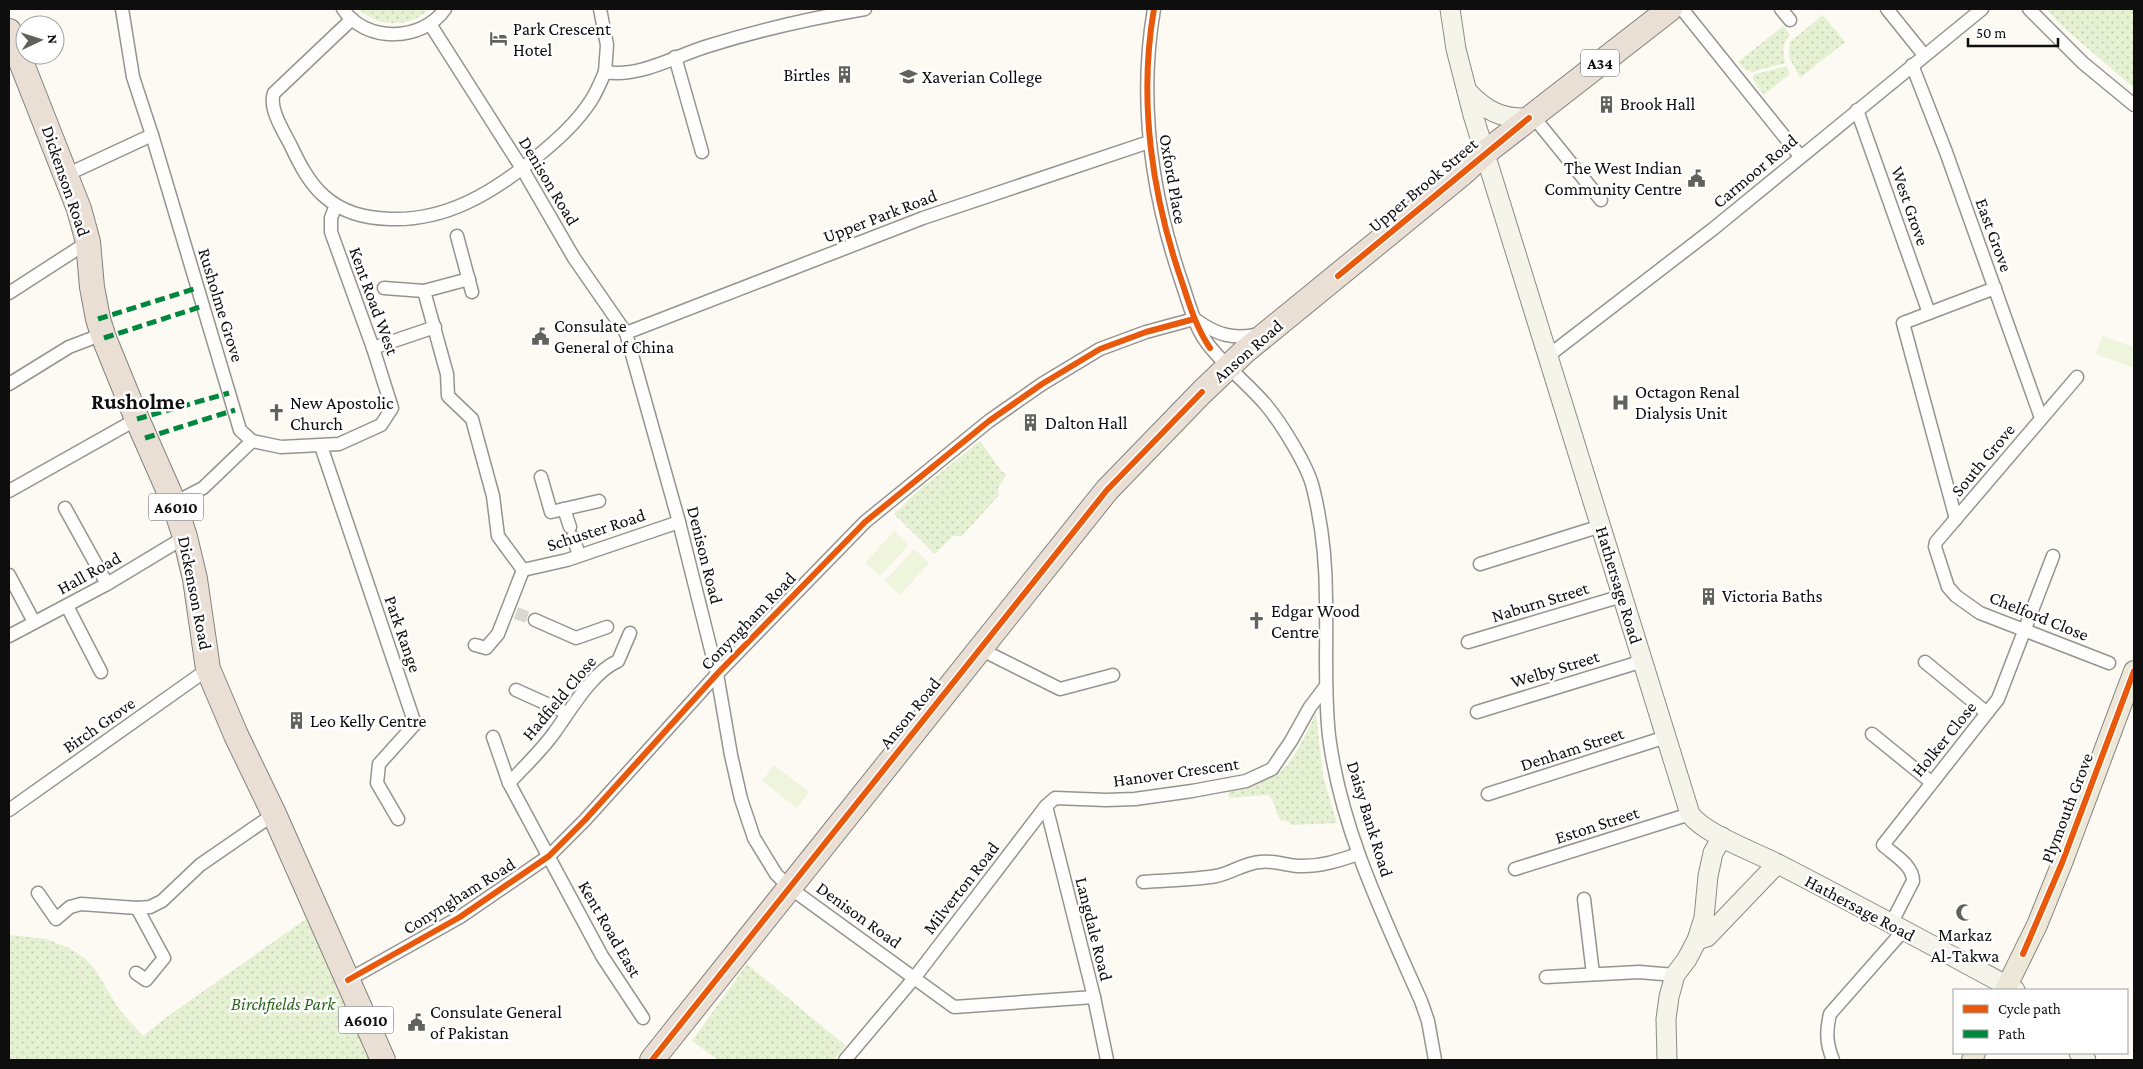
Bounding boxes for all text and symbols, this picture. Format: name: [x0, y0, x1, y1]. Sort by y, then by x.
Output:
north arrow: [15, 15, 65, 65]
scale bar: [1968, 15, 2058, 47]
place label: Park Crescent Hotel: [513, 19, 612, 60]
text: 50 m: [1976, 25, 2006, 41]
hotel icon: Park Crescent Hotel: [489, 29, 509, 49]
text: N: [45, 34, 61, 45]
road number: A34: [1581, 49, 1619, 76]
place label: Birtles: [783, 65, 830, 85]
building icon: Birtles: [834, 65, 854, 85]
school or university icon: Xaverian College: [898, 67, 918, 87]
place label: Xaverian College: [922, 67, 1042, 87]
building icon: Brook Hall: [1596, 94, 1616, 114]
place label: Brook Hall: [1620, 94, 1696, 114]
street label: Dickenson Road: [38, 123, 94, 239]
street label: Carmoor Road: [1709, 130, 1802, 212]
street label: Denison Road: [515, 133, 584, 229]
street label: Oxford Place: [1155, 133, 1191, 226]
street label: Upper Brook Street: [1364, 133, 1482, 236]
place label: The West Indian Community Centre: [1544, 158, 1682, 199]
street label: West Grove: [1887, 164, 1933, 248]
public building icon: The West Indian Community Centre: [1686, 168, 1706, 188]
street label: Upper Park Road: [820, 185, 940, 247]
street label: East Grove: [1971, 195, 2017, 275]
street label: Kent Road West: [345, 244, 403, 359]
street label: Rusholme Grove: [194, 246, 248, 364]
street label: Anson Road: [1209, 315, 1287, 387]
place label: Consulate General of China: [554, 316, 674, 357]
public building icon: Consulate General of China: [530, 326, 550, 346]
place label: Octagon Renal Dialysis Unit: [1635, 382, 1740, 423]
district label: Rusholme: [91, 389, 185, 414]
hospital icon: Octagon Renal Dialysis Unit: [1611, 392, 1631, 412]
place label: New Apostolic Church: [290, 393, 394, 434]
church icon: New Apostolic Church: [266, 403, 286, 423]
building icon: Dalton Hall: [1021, 413, 1041, 433]
place label: Dalton Hall: [1045, 413, 1128, 433]
street label: South Grove: [1947, 420, 2019, 500]
road number: A6010: [148, 494, 204, 520]
street label: Denison Road: [683, 504, 727, 606]
street label: Schuster Road: [544, 505, 648, 555]
street label: Hathersage Road: [1592, 524, 1647, 647]
street label: Dickenson Road: [174, 534, 216, 652]
street label: Hall Road: [54, 547, 125, 599]
street label: Conyngham Road: [696, 568, 800, 674]
street label: Naburn Street: [1489, 577, 1592, 626]
building icon: Victoria Baths: [1698, 586, 1718, 606]
place label: Victoria Baths: [1722, 586, 1823, 606]
street label: Chelford Close: [1986, 587, 2092, 645]
street label: Park Range: [381, 593, 425, 675]
place label: Edgar Wood Centre: [1271, 601, 1361, 642]
church icon: Edgar Wood Centre: [1247, 611, 1267, 631]
street label: Welby Street: [1508, 646, 1603, 692]
street label: Hadfield Close: [518, 652, 600, 744]
street label: Anson Road: [875, 673, 945, 752]
street label: Birch Grove: [59, 693, 139, 757]
street label: Holker Close: [1908, 697, 1980, 781]
building icon: Leo Kelly Centre: [286, 711, 306, 731]
place label: Leo Kelly Centre: [310, 711, 426, 731]
street label: Denham Street: [1518, 723, 1627, 775]
street label: Plymouth Grove: [2037, 750, 2097, 866]
street label: Hanover Crescent: [1112, 753, 1241, 791]
street label: Daisy Bank Road: [1343, 759, 1397, 880]
street label: Eston Street: [1553, 802, 1642, 848]
street label: Milverton Road: [919, 838, 1003, 938]
street label: Conyngham Road: [399, 853, 519, 938]
street label: Hathersage Road: [1802, 871, 1919, 946]
street label: Langdale Road: [1071, 875, 1117, 983]
street label: Kent Road East: [574, 877, 646, 982]
street label: Denison Road: [813, 878, 906, 953]
mosque icon: Markaz Al-Takwa: [1955, 902, 1975, 922]
place label: Markaz Al-Takwa: [1931, 925, 1999, 966]
legend: [1953, 989, 2128, 1054]
park label: Birchfields Park: [231, 994, 336, 1014]
text: Cycle path: [1998, 1001, 2061, 1018]
place label: Consulate General of Pakistan: [430, 1002, 562, 1043]
road number: A6010: [338, 1006, 394, 1034]
public building icon: Consulate General of Pakistan: [406, 1012, 426, 1032]
text: Path: [1998, 1026, 2025, 1042]

